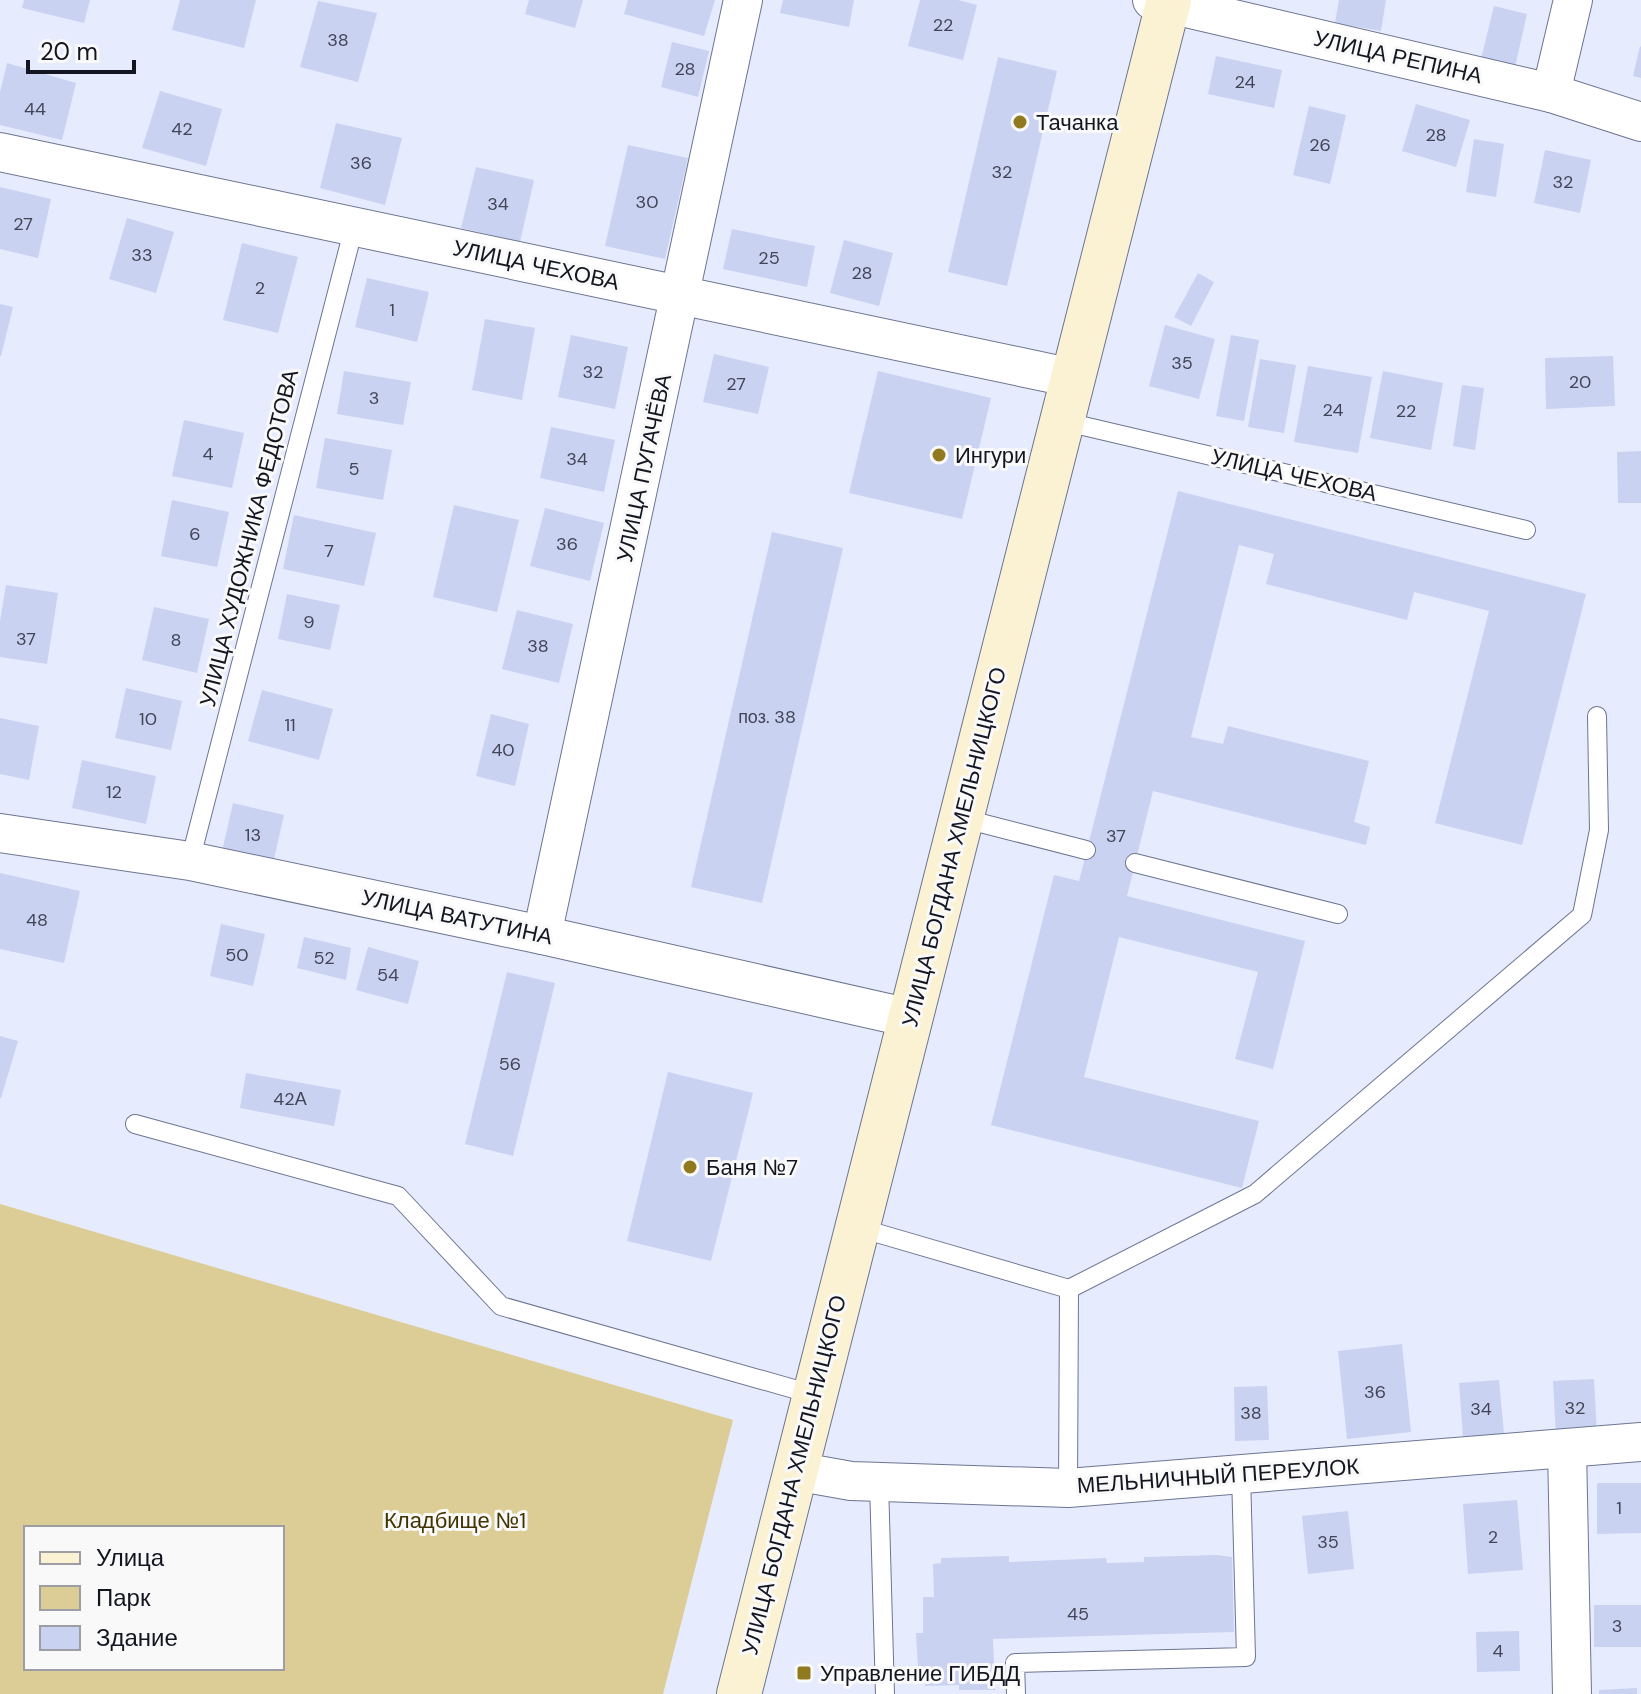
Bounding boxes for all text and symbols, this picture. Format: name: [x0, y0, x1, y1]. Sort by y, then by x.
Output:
house number: 22: [933, 13, 953, 37]
scale bar: [28, 24, 134, 74]
street label: УЛИЦА РЕПИНА: [1311, 24, 1485, 91]
house number: 38: [327, 28, 349, 52]
text: 20 m: [40, 36, 98, 67]
house number: 28: [674, 57, 696, 81]
house number: 24: [1235, 70, 1256, 94]
house number: 44: [24, 97, 46, 121]
place label: Тачанка: [1036, 108, 1119, 137]
marker: Тачанка: [1011, 113, 1029, 131]
house number: 42: [171, 117, 193, 141]
house number: 28: [1425, 123, 1447, 147]
house number: 26: [1309, 133, 1331, 157]
house number: 36: [350, 151, 372, 175]
house number: 32: [991, 160, 1013, 184]
house number: 32: [1552, 170, 1574, 194]
house number: 30: [636, 190, 658, 214]
house number: 34: [487, 192, 509, 216]
house number: 27: [13, 212, 33, 236]
street label: УЛИЦА ЧЕХОВА: [450, 233, 622, 297]
house number: 33: [131, 243, 153, 267]
house number: 25: [758, 246, 780, 270]
house number: 28: [851, 261, 873, 285]
house number: 2: [255, 276, 265, 300]
house number: 1: [389, 298, 395, 322]
house number: 35: [1171, 351, 1193, 375]
house number: 32: [582, 360, 604, 384]
street label: УЛИЦА ХУДОЖНИКА ФЕДОТОВА: [193, 366, 305, 710]
house number: 20: [1569, 370, 1591, 394]
street label: УЛИЦА ПУГАЧЁВА: [610, 371, 678, 565]
house number: 27: [726, 372, 746, 396]
house number: 3: [369, 386, 379, 410]
house number: 24: [1323, 398, 1344, 422]
house number: 22: [1396, 399, 1416, 423]
place label: Ингури: [955, 441, 1026, 470]
house number: 4: [203, 442, 214, 466]
street label: УЛИЦА ЧЕХОВА: [1208, 442, 1380, 508]
marker: Ингури: [930, 446, 948, 464]
house number: 34: [566, 447, 588, 471]
house number: 5: [349, 457, 359, 481]
house number: 6: [189, 522, 201, 546]
house number: 36: [556, 532, 578, 556]
house number: 7: [324, 539, 334, 563]
house number: 9: [303, 610, 315, 634]
house number: 37: [16, 627, 36, 651]
house number: 8: [171, 628, 181, 652]
house number: 38: [527, 634, 549, 658]
street label: УЛИЦА БОГДАНА ХМЕЛЬНИЦКОГО: [895, 664, 1013, 1030]
house number: поз. 38: [738, 705, 796, 729]
house number: 10: [139, 707, 157, 731]
house number: 11: [284, 713, 296, 737]
house number: 40: [491, 738, 515, 762]
house number: 12: [106, 780, 122, 804]
house number: 13: [245, 823, 261, 847]
house number: 37: [1106, 824, 1126, 848]
street label: УЛИЦА ВАТУТИНА: [359, 883, 555, 951]
house number: 48: [26, 908, 48, 932]
house number: 50: [225, 943, 249, 967]
house number: 52: [313, 946, 335, 970]
house number: 54: [377, 963, 399, 987]
house number: 56: [499, 1052, 521, 1076]
house number: 42А: [273, 1087, 307, 1111]
place label: Баня №7: [706, 1153, 798, 1182]
marker: Баня №7: [681, 1158, 699, 1176]
street label: УЛИЦА БОГДАНА ХМЕЛЬНИЦКОГО: [735, 1292, 853, 1658]
house number: 36: [1364, 1380, 1386, 1404]
house number: 32: [1564, 1396, 1586, 1420]
house number: 34: [1470, 1397, 1492, 1421]
house number: 38: [1240, 1401, 1262, 1425]
street label: МЕЛЬНИЧНЫЙ ПЕРЕУЛОК: [1076, 1452, 1360, 1500]
house number: 1: [1616, 1496, 1622, 1520]
park label: Кладбище №1: [384, 1506, 526, 1535]
house number: 2: [1488, 1525, 1498, 1549]
legend: [24, 1526, 284, 1670]
house number: 35: [1317, 1530, 1339, 1554]
text: Улица: [96, 1542, 165, 1573]
text: Парк: [96, 1582, 151, 1613]
house number: 45: [1067, 1602, 1089, 1626]
house number: 3: [1612, 1614, 1622, 1638]
text: Здание: [96, 1622, 178, 1653]
house number: 4: [1493, 1639, 1504, 1663]
place label: Управление ГИБДД: [820, 1659, 1020, 1688]
marker: Управление ГИБДД: [795, 1664, 813, 1682]

